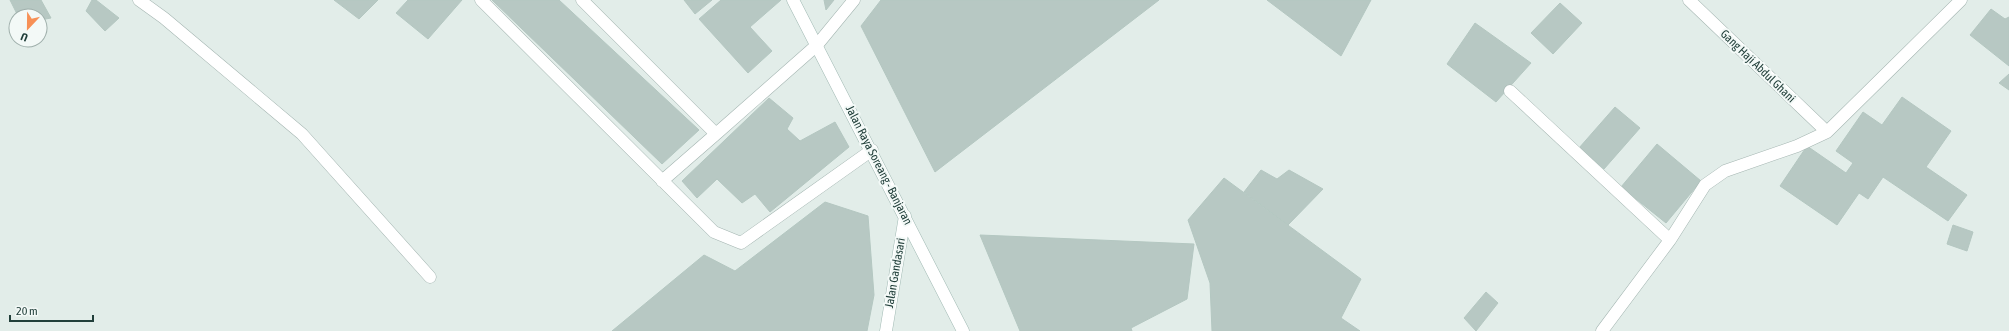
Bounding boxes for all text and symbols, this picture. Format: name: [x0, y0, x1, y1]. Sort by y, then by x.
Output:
north arrow: [8, 8, 48, 48]
street label: Gang Haji Abdul Ghani: [1718, 27, 1798, 105]
text: U: [19, 30, 30, 44]
street label: Jalan Raya Soreang - Banjaran: [843, 103, 915, 227]
street label: Jalan Gandasari: [882, 237, 908, 309]
scale bar: [10, 297, 93, 323]
text: 20 m: [16, 304, 38, 318]

